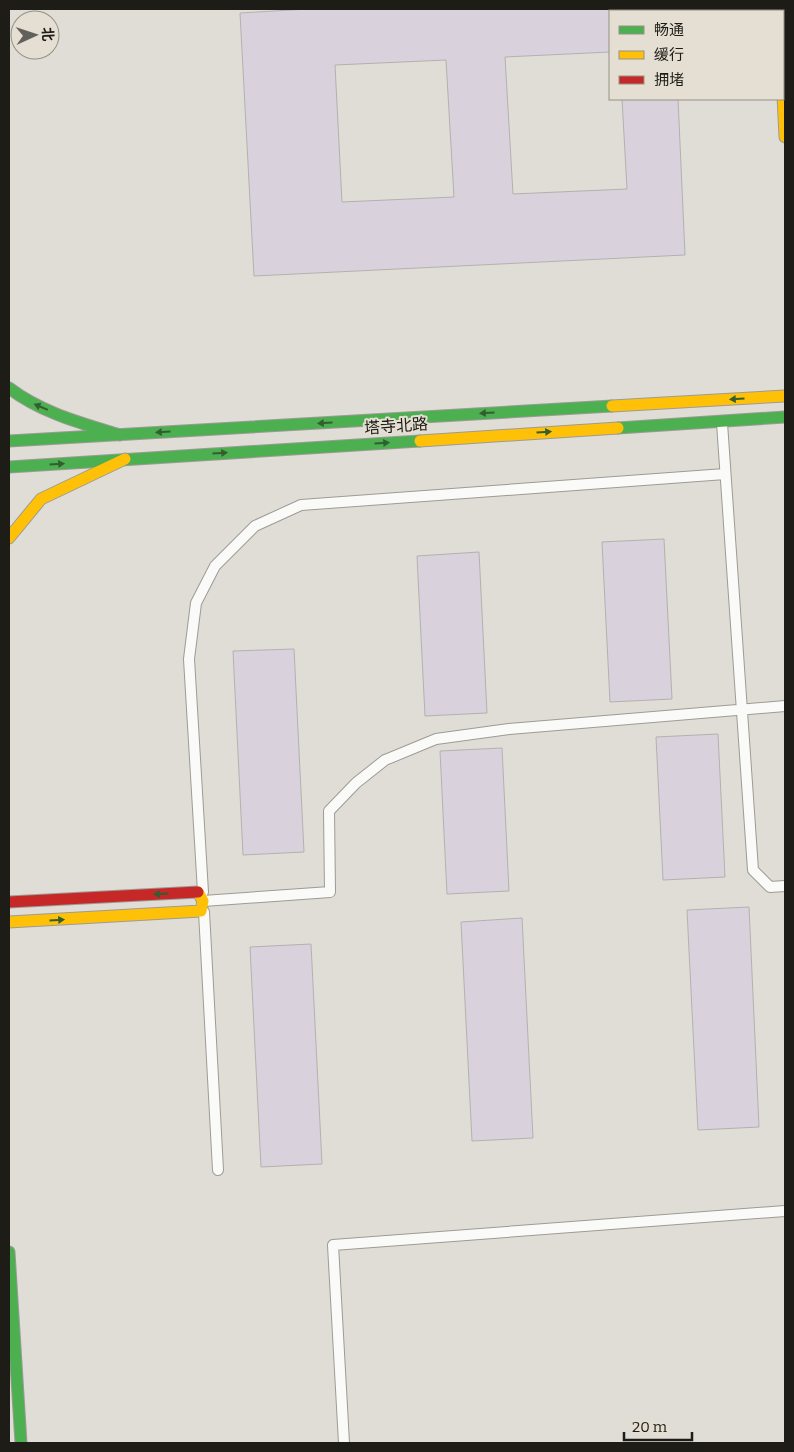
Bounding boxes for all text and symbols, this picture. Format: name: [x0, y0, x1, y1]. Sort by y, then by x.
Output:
north arrow: [10, 10, 60, 60]
legend: [609, 10, 784, 100]
text: 畅通: [654, 21, 684, 39]
text: 北: [39, 27, 56, 42]
text: 缓行: [654, 46, 684, 64]
text: 拥堵: [654, 71, 684, 89]
one-way arrow: [728, 395, 744, 403]
one-way arrow: [34, 403, 48, 411]
one-way arrow: [479, 410, 495, 418]
street label: 塔寺北路: [363, 414, 429, 438]
one-way arrow: [317, 419, 333, 427]
one-way arrow: [536, 428, 552, 436]
one-way arrow: [154, 429, 170, 437]
one-way arrow: [374, 438, 390, 446]
one-way arrow: [212, 449, 228, 457]
one-way arrow: [50, 459, 66, 467]
one-way arrow: [153, 890, 169, 898]
one-way arrow: [50, 915, 66, 923]
scale bar: [624, 1410, 692, 1442]
text: 20 m: [632, 1418, 668, 1436]

